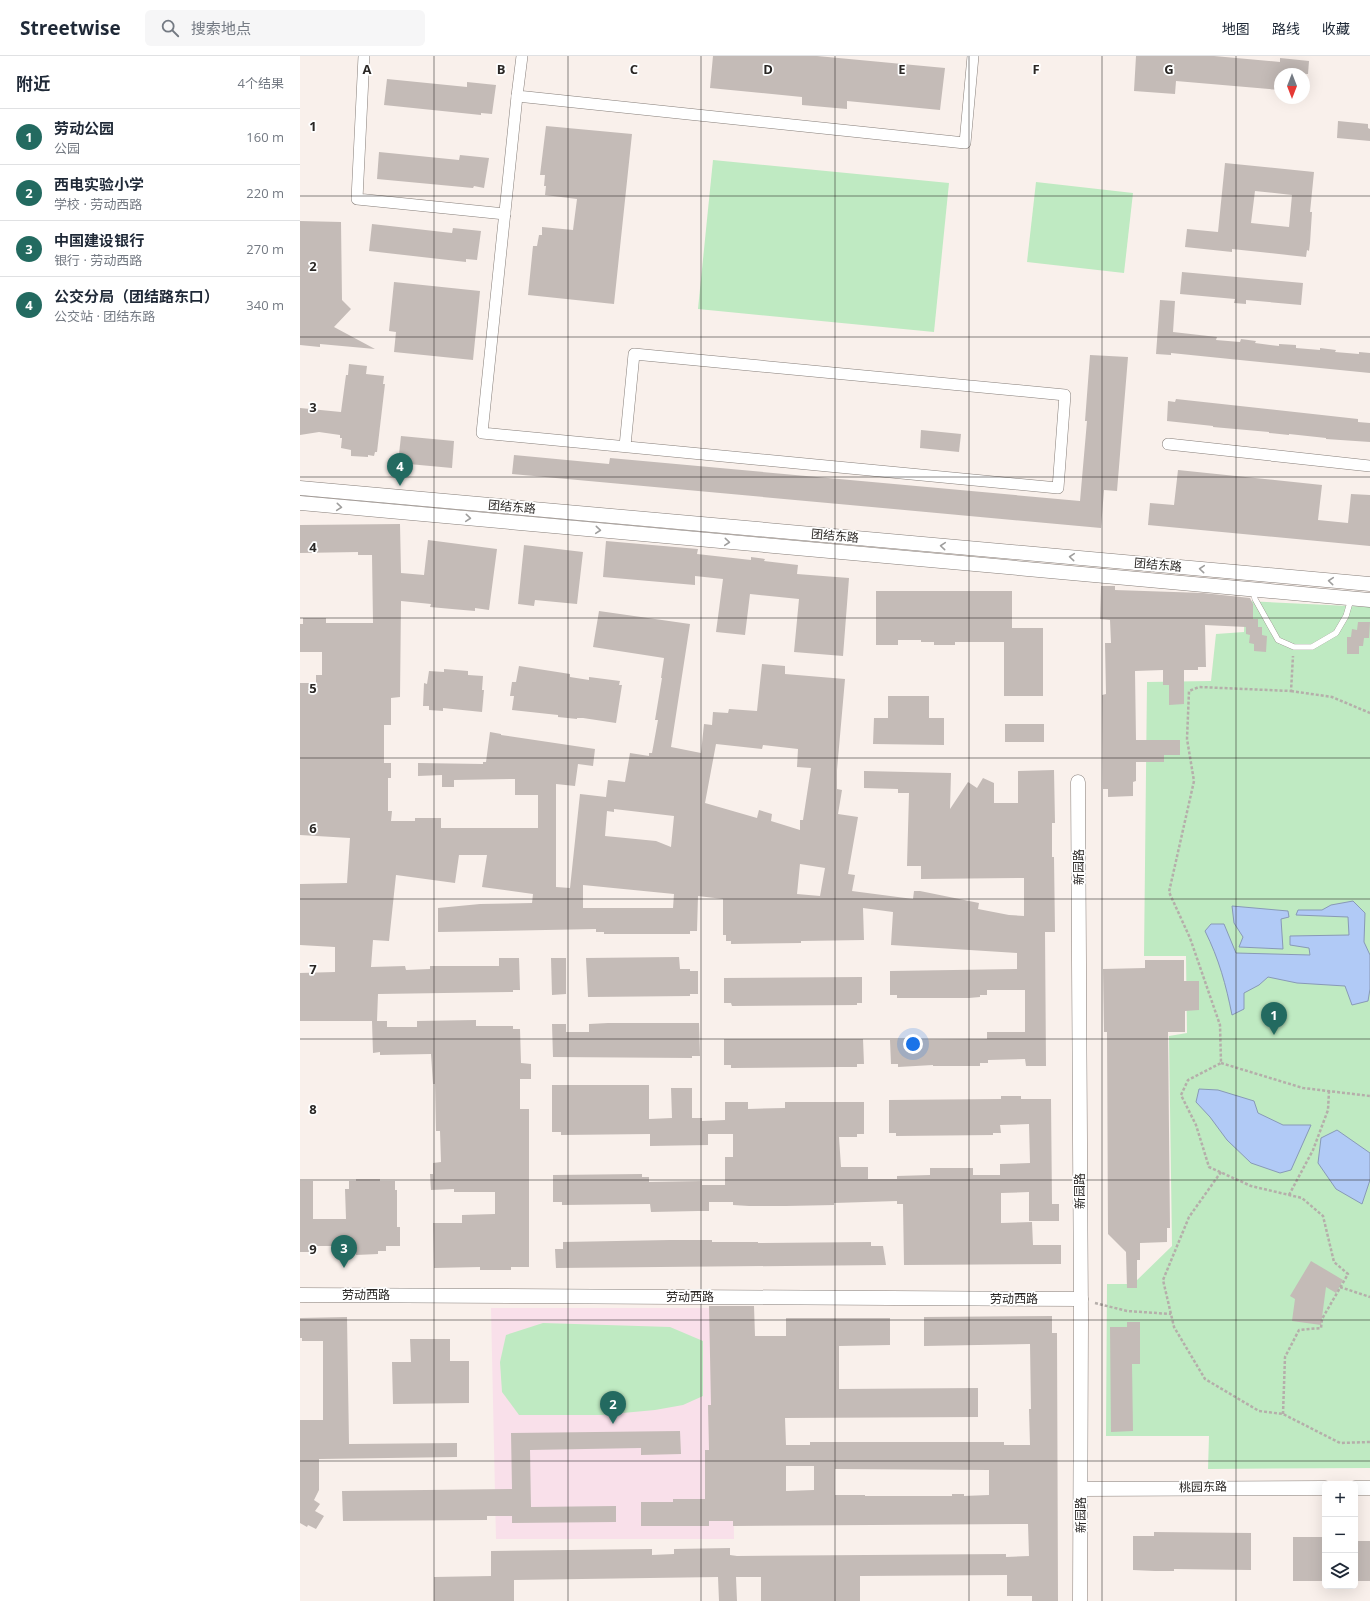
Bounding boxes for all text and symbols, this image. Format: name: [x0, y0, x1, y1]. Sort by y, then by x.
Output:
search box: [145, 10, 425, 46]
text: Streetwise: [20, 15, 121, 41]
icon: search: [159, 17, 181, 39]
text: 搜索地点: [191, 18, 251, 38]
text: 地图: [1222, 19, 1250, 38]
text: 路线: [1272, 19, 1300, 38]
text: 收藏: [1322, 19, 1350, 38]
text: A: [363, 60, 372, 78]
text: B: [497, 60, 506, 78]
text: C: [630, 60, 638, 78]
text: D: [763, 60, 773, 78]
text: E: [898, 60, 906, 78]
text: F: [1032, 60, 1040, 78]
text: G: [1164, 60, 1174, 78]
north arrow: [1274, 68, 1310, 104]
text: 附近: [16, 72, 50, 95]
text: 4个结果: [238, 74, 284, 92]
text: 1: [309, 117, 317, 135]
text: 劳动公园: [54, 118, 114, 138]
text: 1: [25, 128, 33, 146]
text: 160 m: [246, 128, 284, 146]
text: 公园: [54, 139, 80, 157]
text: 西电实验小学: [54, 174, 144, 194]
text: 2: [25, 184, 33, 202]
text: 220 m: [246, 184, 284, 202]
text: 学校 · 劳动西路: [54, 195, 142, 213]
text: 中国建设银行: [54, 230, 144, 250]
text: 3: [25, 240, 33, 258]
text: 270 m: [246, 240, 284, 258]
text: 银行 · 劳动西路: [54, 251, 142, 269]
text: 2: [309, 257, 317, 275]
text: 公交分局（团结路东口）: [54, 286, 219, 306]
text: 4: [25, 296, 33, 314]
text: 340 m: [246, 296, 284, 314]
text: 公交站 · 团结东路: [54, 307, 155, 325]
text: 3: [309, 398, 317, 416]
pin: 4: [387, 453, 413, 486]
street label: 团结东路: [487, 496, 537, 517]
one-way arrow: [336, 502, 342, 511]
one-way arrow: [465, 514, 471, 523]
one-way arrow: [595, 525, 601, 534]
street label: 团结东路: [810, 525, 860, 546]
one-way arrow: [724, 537, 730, 546]
text: 4: [309, 538, 317, 556]
one-way arrow: [940, 541, 946, 550]
one-way arrow: [1069, 553, 1075, 562]
street label: 团结东路: [1133, 554, 1183, 575]
one-way arrow: [1199, 565, 1205, 574]
one-way arrow: [1328, 576, 1334, 585]
text: 5: [309, 679, 317, 697]
text: 6: [309, 819, 317, 837]
street label: 新园路: [1070, 849, 1087, 885]
text: 7: [309, 960, 317, 978]
pin: 1: [1261, 1002, 1287, 1035]
your location: [903, 1034, 923, 1054]
text: 8: [309, 1100, 317, 1118]
street label: 新园路: [1071, 1173, 1088, 1209]
pin: 3: [331, 1235, 357, 1268]
text: 9: [309, 1240, 317, 1258]
street label: 劳动西路: [342, 1286, 390, 1303]
street label: 劳动西路: [666, 1288, 714, 1305]
street label: 劳动西路: [990, 1290, 1038, 1307]
pin: 2: [600, 1391, 626, 1424]
street label: 桃园东路: [1179, 1478, 1227, 1495]
map controls: [1322, 1481, 1358, 1589]
button: +: [1322, 1481, 1358, 1517]
street label: 新园路: [1072, 1497, 1089, 1533]
button: −: [1322, 1517, 1358, 1553]
button: layers: [1322, 1553, 1358, 1589]

